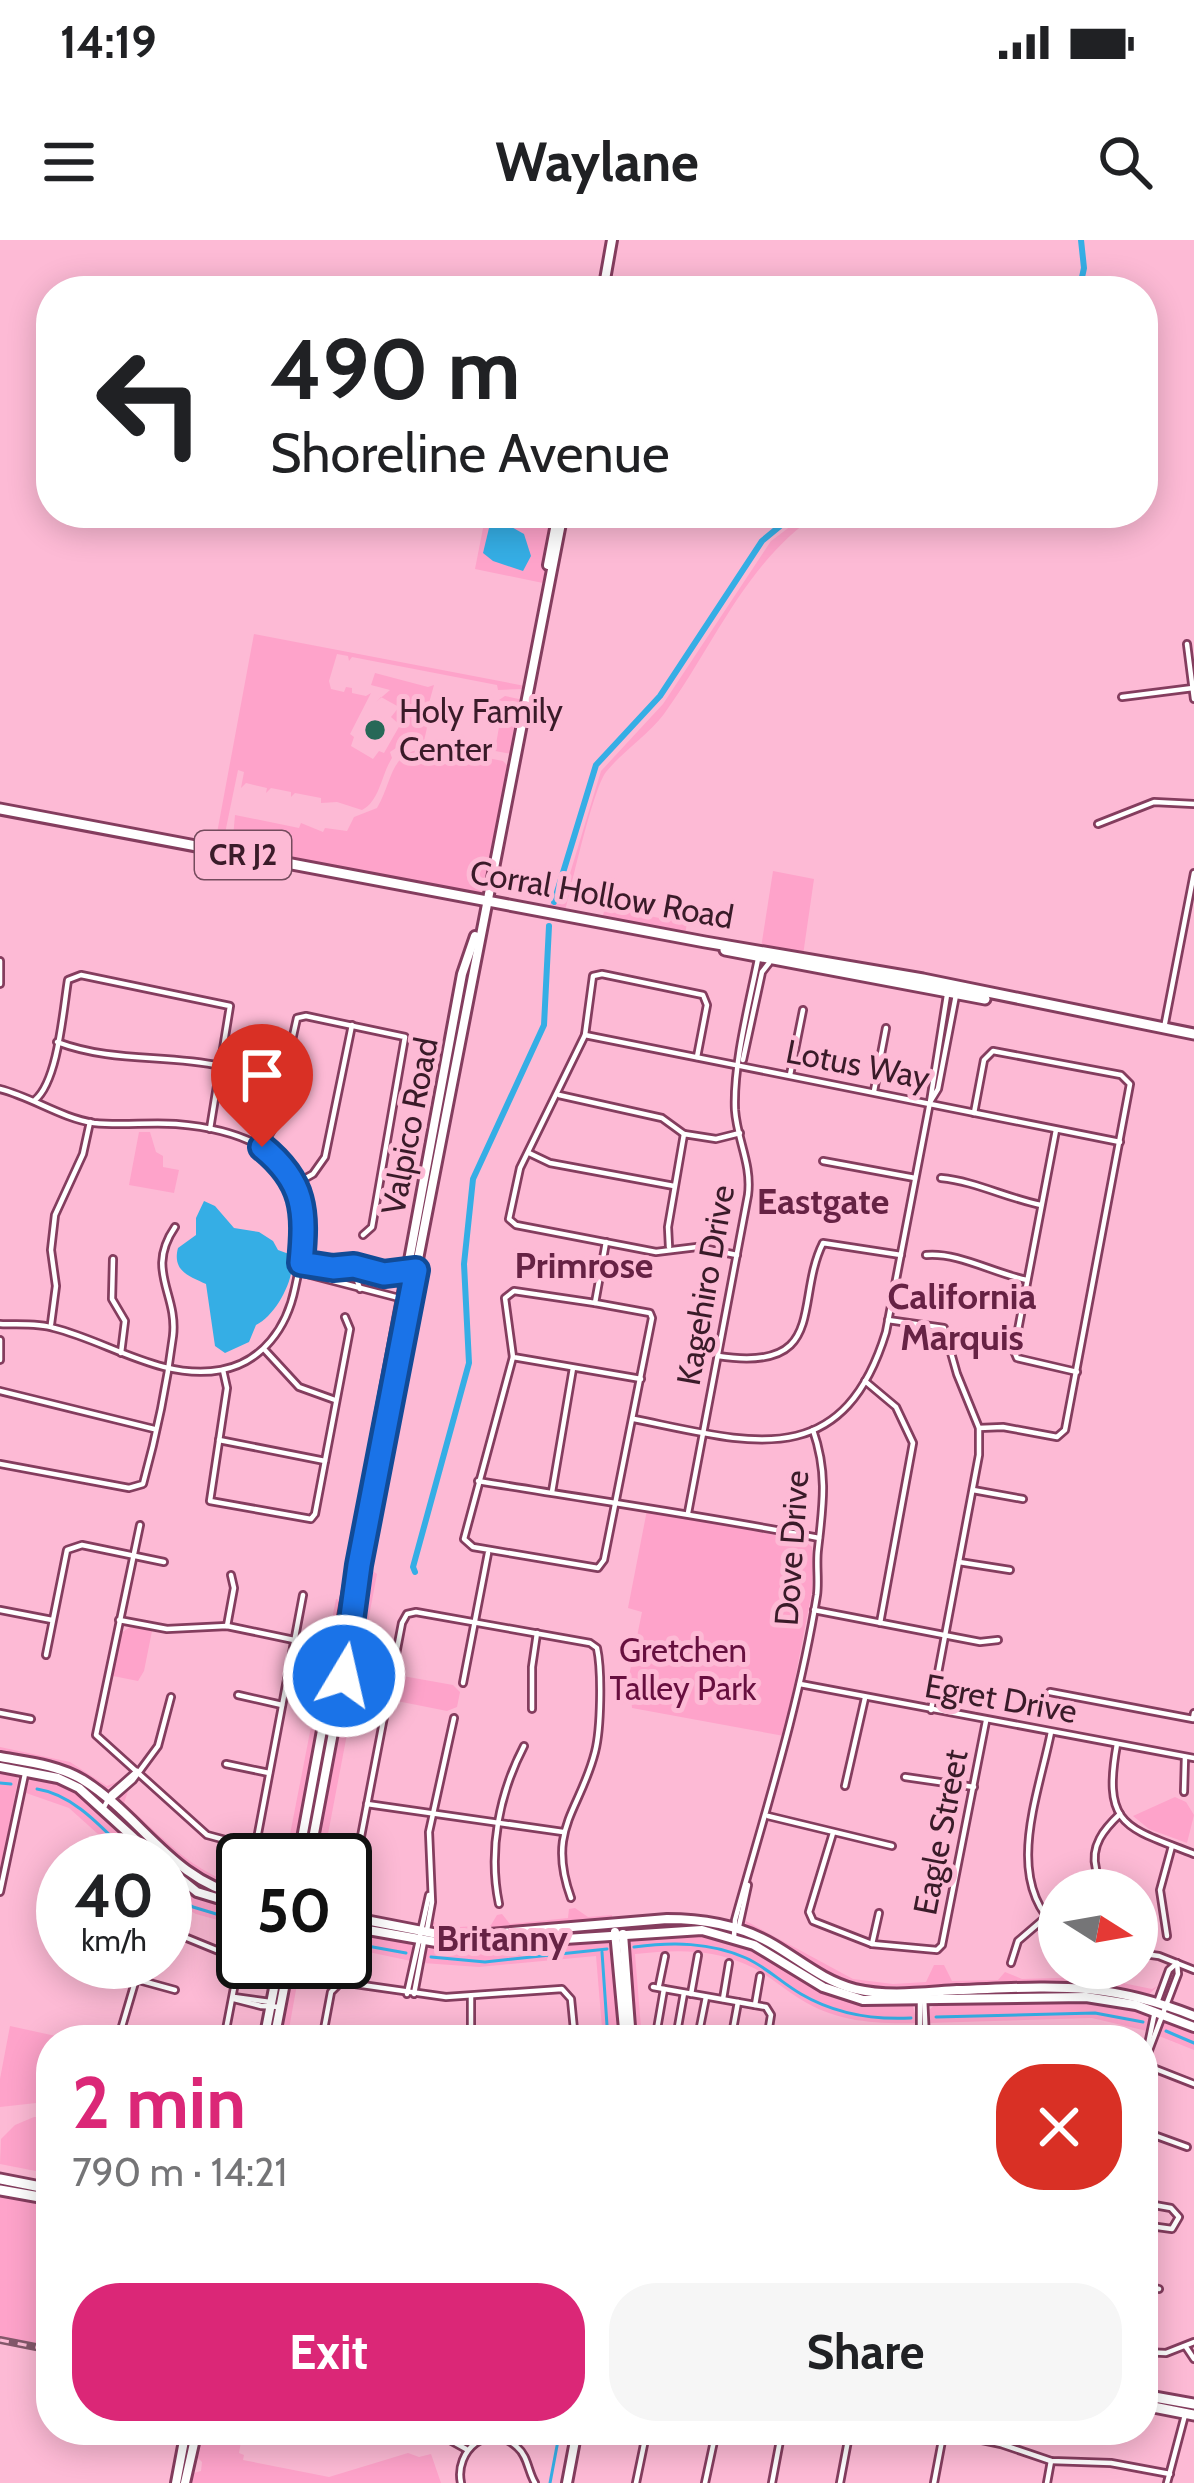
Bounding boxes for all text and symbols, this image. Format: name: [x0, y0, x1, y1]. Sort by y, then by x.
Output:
text: 14:19: [60, 15, 156, 69]
icon: menu: [36, 129, 102, 195]
text: Waylane: [495, 129, 699, 195]
icon: search: [1092, 129, 1158, 195]
text: 490 m: [270, 318, 521, 420]
icon: left: [72, 324, 228, 480]
text: Shoreline Avenue: [270, 420, 670, 486]
place label: Holy Family Center: [399, 691, 563, 769]
marker: Holy Family Center: [362, 717, 388, 743]
road number: CR J2: [195, 831, 291, 879]
street label: Corral Hollow Road: [467, 851, 737, 937]
pin: [211, 1024, 313, 1147]
street label: Lotus Way: [783, 1030, 933, 1098]
street label: Valpico Road: [372, 1034, 446, 1218]
icon: arrive: [229, 1042, 295, 1108]
district label: Eastgate: [757, 1179, 889, 1223]
street label: Kagehiro Drive: [668, 1182, 742, 1388]
district label: Primrose: [515, 1243, 653, 1287]
district label: California Marquis: [888, 1274, 1037, 1359]
street label: Dove Drive: [766, 1469, 816, 1627]
position arrow: [281, 1613, 407, 1739]
park label: Gretchen Talley Park: [609, 1630, 757, 1708]
street label: Egret Drive: [922, 1665, 1080, 1731]
street label: Eagle Street: [904, 1746, 976, 1918]
speed limit sign: 50: [216, 1833, 372, 1989]
text: 40: [74, 1859, 154, 1932]
north arrow: [1038, 1869, 1158, 1989]
map controls: [1038, 1869, 1158, 1989]
district label: Britanny: [436, 1916, 568, 1960]
text: km/h: [81, 1922, 147, 1959]
text: 2 min: [72, 2059, 246, 2146]
button: close: [996, 2064, 1122, 2190]
text: 790 m · 14:21: [72, 2148, 287, 2196]
button: Exit: [72, 2283, 585, 2421]
button: Share: [609, 2283, 1122, 2421]

